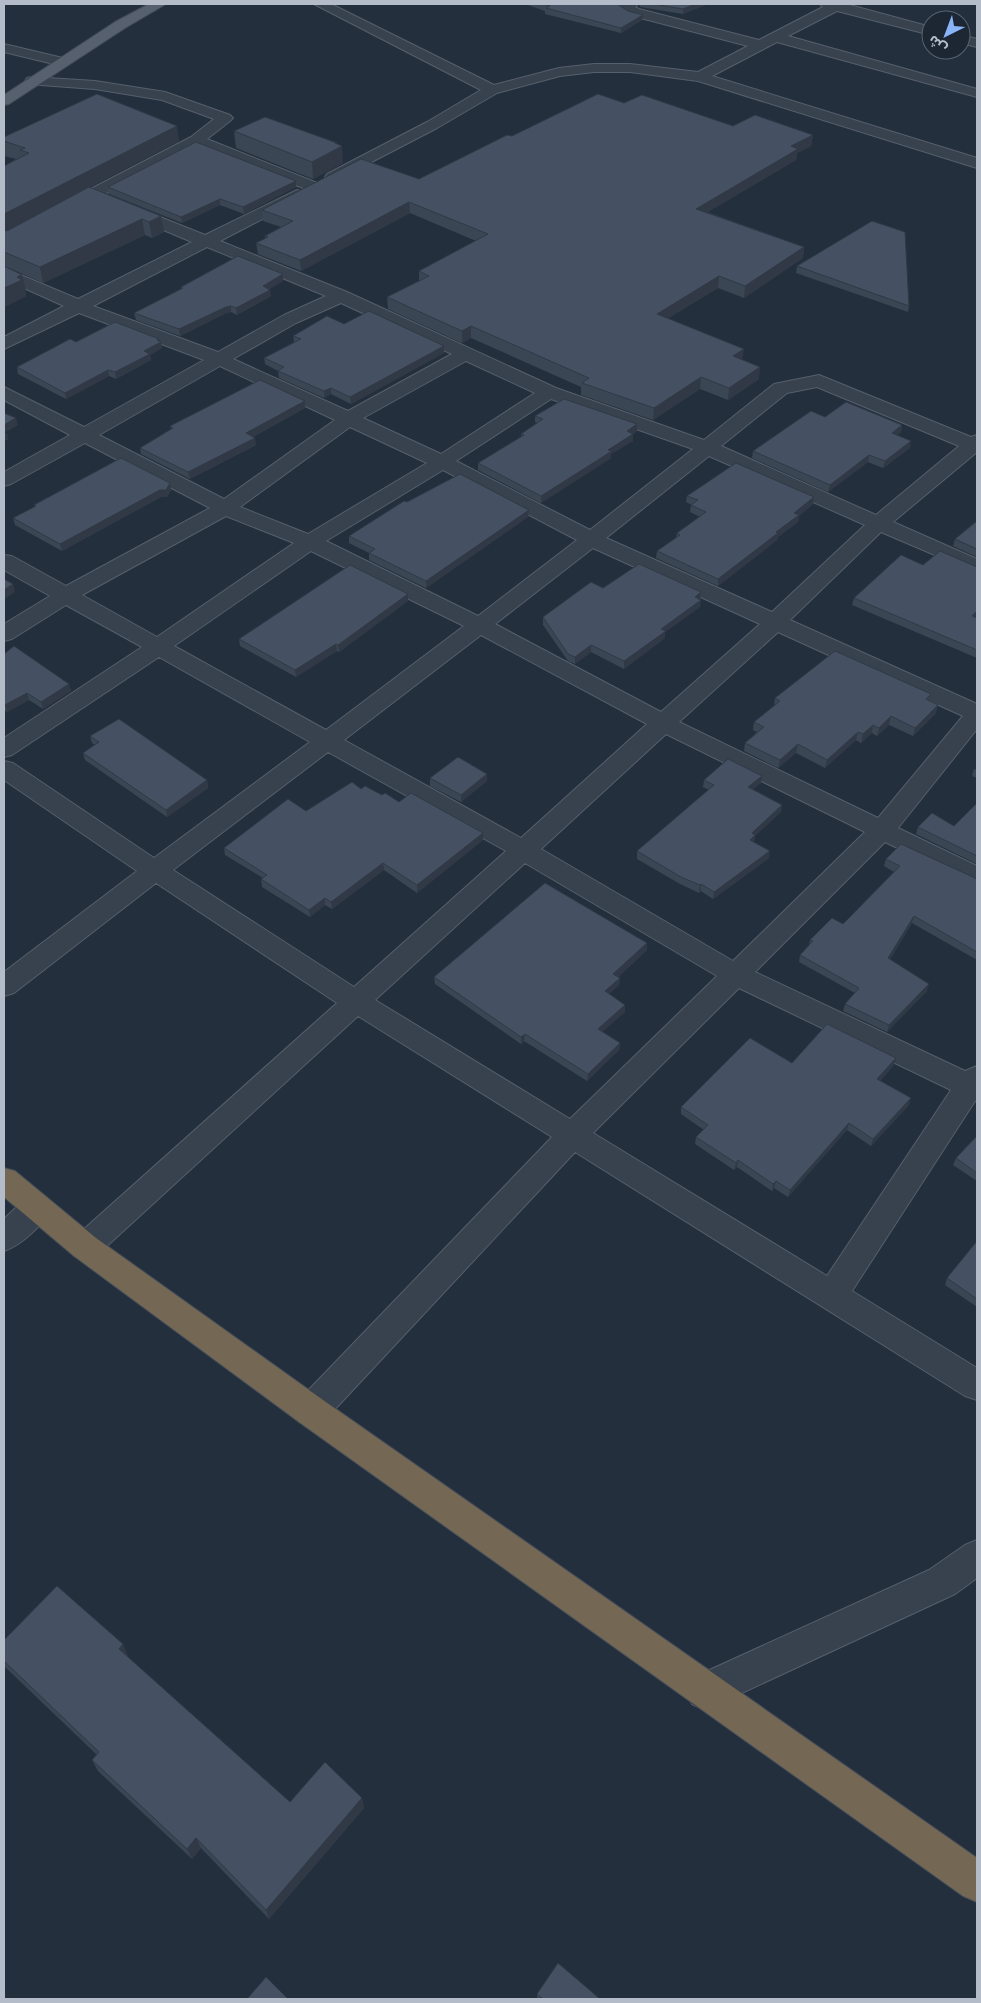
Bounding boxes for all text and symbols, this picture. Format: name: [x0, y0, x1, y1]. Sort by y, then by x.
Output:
north arrow: [921, 10, 971, 60]
text: ش: [923, 32, 950, 59]

